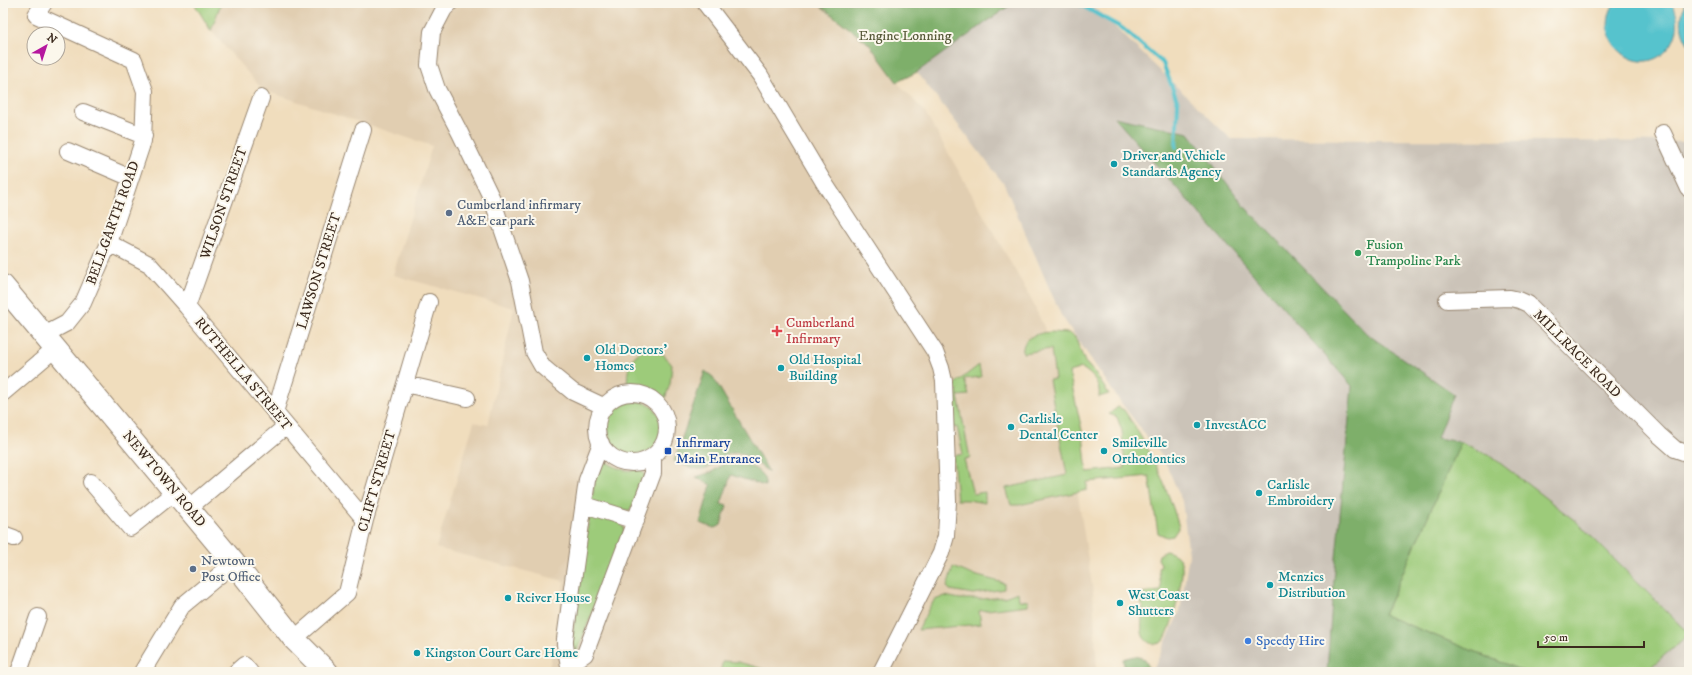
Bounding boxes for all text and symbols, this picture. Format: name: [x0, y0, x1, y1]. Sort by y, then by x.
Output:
north arrow: [26, 26, 66, 66]
park label: Engine Lonning: [859, 27, 952, 45]
text: N: [44, 31, 60, 47]
street label: WILSON STREET: [196, 144, 252, 263]
place label: Driver and Vehicle Standards Agency: [1122, 147, 1226, 181]
street label: BELLGARTH ROAD: [82, 159, 144, 287]
marker: Driver and Vehicle Standards Agency: [1109, 159, 1119, 169]
place label: Cumberland infirmary A&E car park: [457, 196, 581, 230]
marker: Cumberland infirmary A&E car park: [444, 208, 454, 218]
street label: LAWSON STREET: [293, 210, 345, 331]
place label: Fusion Trampoline Park: [1366, 236, 1461, 270]
marker: Fusion Trampoline Park: [1353, 248, 1363, 258]
street label: MILLRACE ROAD: [1529, 306, 1625, 402]
street label: RUTHELLA STREET: [190, 314, 296, 435]
place label: Cumberland Infirmary: [786, 314, 854, 348]
marker: Cumberland Infirmary: [771, 325, 783, 337]
place label: Old Doctors' Homes: [595, 341, 667, 375]
place label: Old Hospital Building: [789, 351, 862, 385]
marker: Old Doctors' Homes: [582, 353, 592, 363]
marker: Old Hospital Building: [776, 363, 786, 373]
place label: Carlisle Dental Center: [1019, 410, 1099, 444]
place label: InvestACC: [1205, 416, 1267, 434]
marker: InvestACC: [1192, 420, 1202, 430]
marker: Carlisle Dental Center: [1006, 422, 1016, 432]
street label: NEWTOWN ROAD: [118, 427, 210, 531]
street label: CLIFT STREET: [354, 428, 400, 534]
place label: Infirmary Main Entrance: [676, 434, 761, 468]
place label: Smileville Orthodontics: [1112, 434, 1186, 468]
marker: Infirmary Main Entrance: [663, 446, 673, 456]
marker: Smileville Orthodontics: [1099, 446, 1109, 456]
place label: Carlisle Embroidery: [1267, 476, 1335, 510]
marker: Carlisle Embroidery: [1254, 488, 1264, 498]
place label: Newtown Post Office: [201, 552, 261, 586]
marker: Newtown Post Office: [188, 564, 198, 574]
place label: Menzies Distribution: [1278, 568, 1346, 602]
marker: Menzies Distribution: [1265, 580, 1275, 590]
place label: West Coast Shutters: [1127, 586, 1190, 620]
place label: Reiver House: [516, 589, 591, 607]
marker: Reiver House: [503, 593, 513, 603]
marker: West Coast Shutters: [1115, 598, 1125, 608]
scale bar: [1538, 623, 1644, 649]
text: 50 m: [1544, 630, 1568, 645]
place label: Speedy Hire: [1256, 632, 1325, 650]
marker: Speedy Hire: [1243, 636, 1253, 646]
place label: Kingston Court Care Home: [425, 644, 579, 662]
marker: Kingston Court Care Home: [412, 648, 422, 658]

